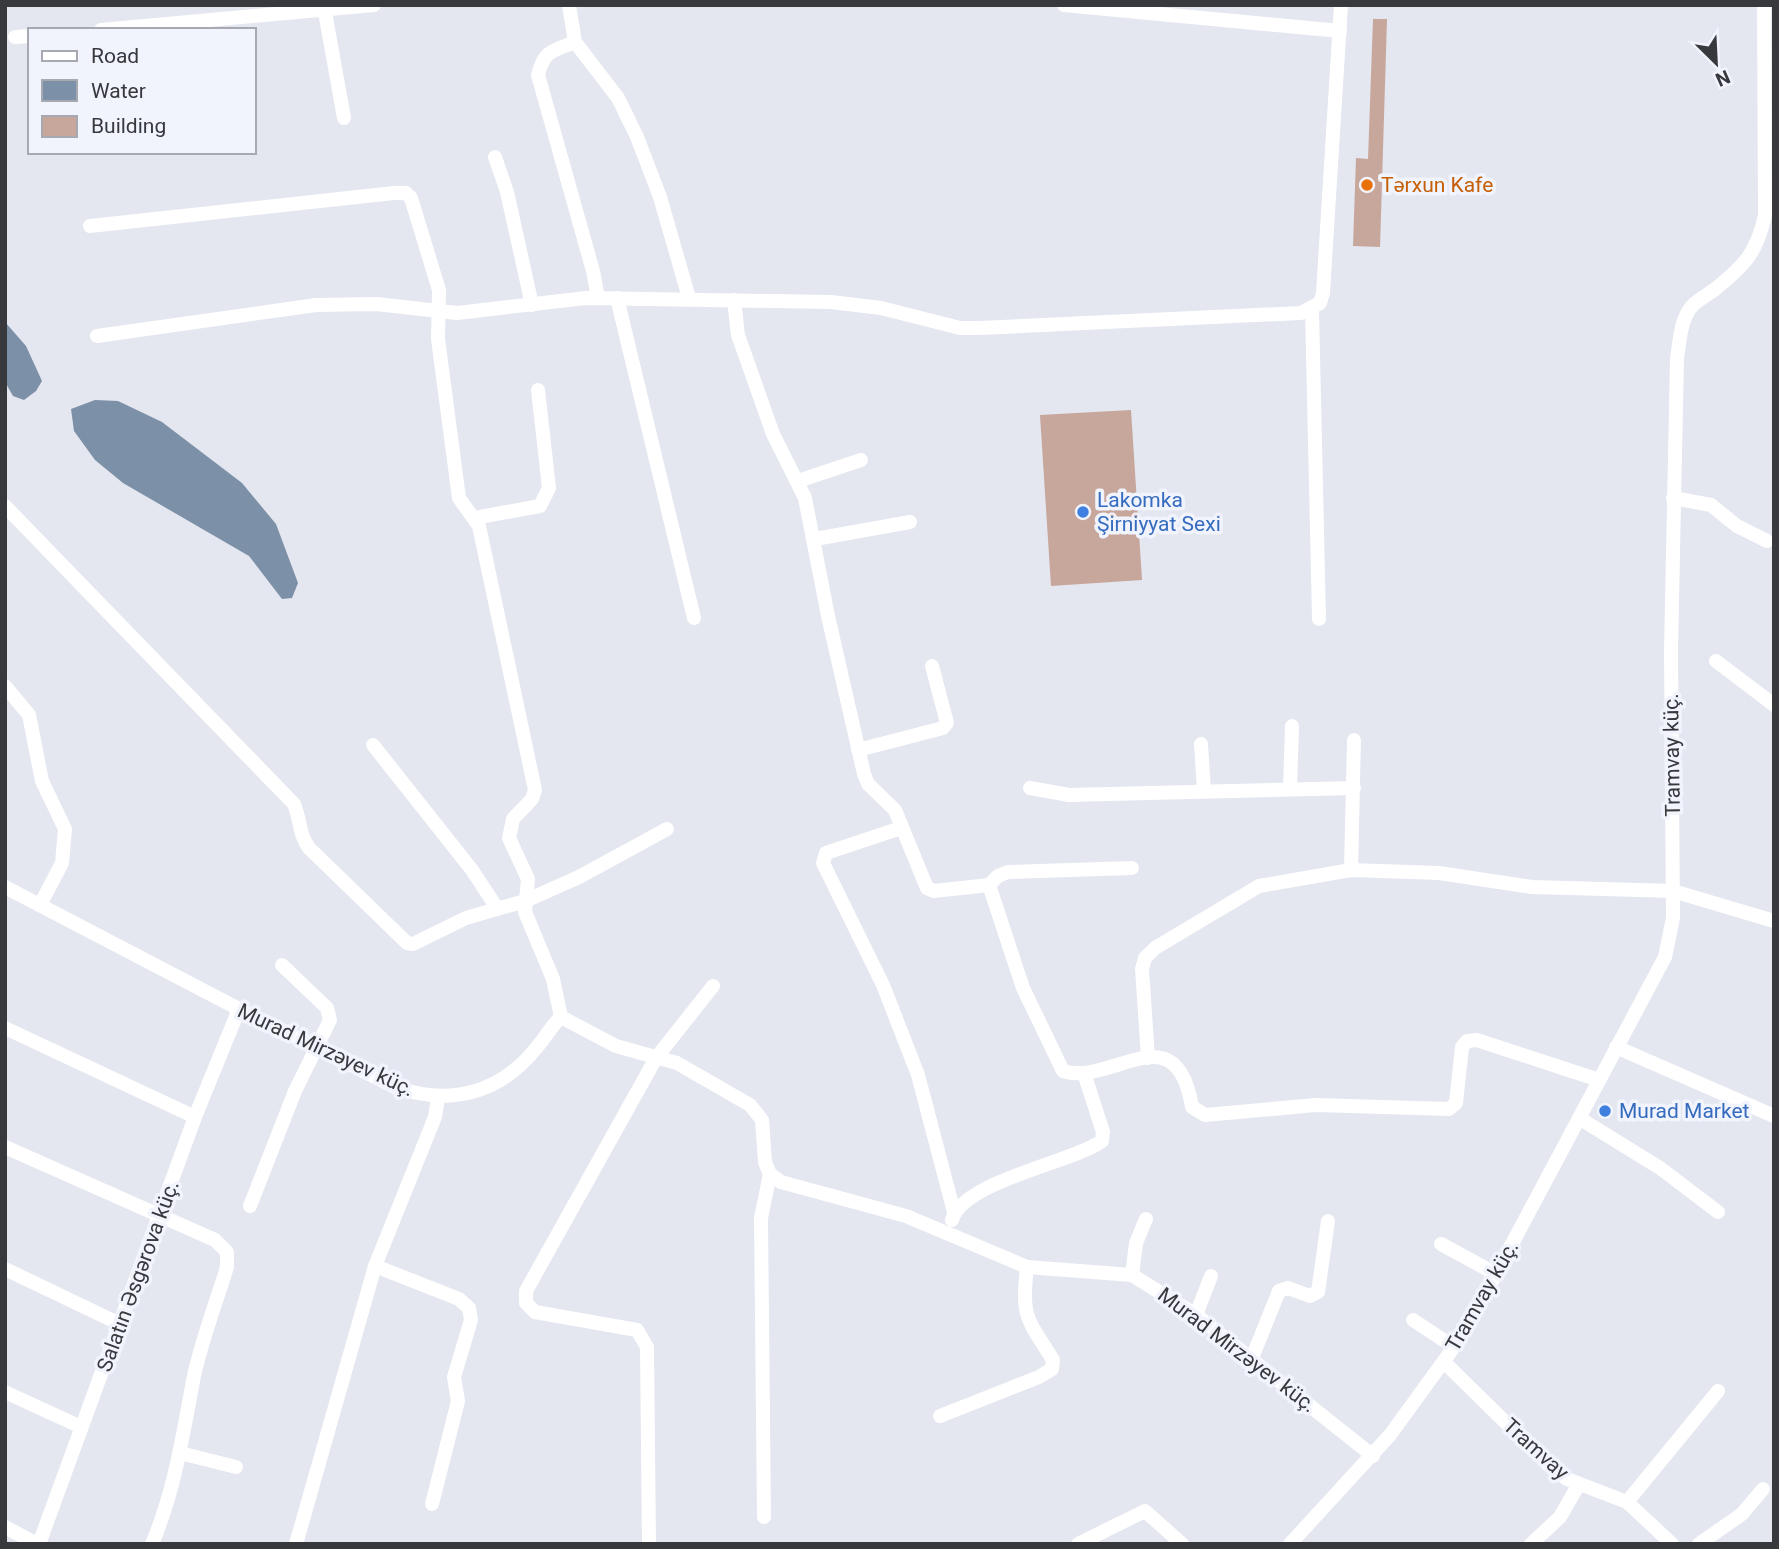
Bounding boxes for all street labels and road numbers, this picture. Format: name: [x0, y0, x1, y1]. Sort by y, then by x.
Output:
street label: Tramvay küç.: [1659, 693, 1685, 817]
street label: Murad Mirzəyev küç.: [234, 999, 418, 1101]
street label: Salatın Əsgərova küç.: [92, 1177, 184, 1375]
street label: Tramvay küç.: [1441, 1237, 1523, 1355]
street label: Murad Mirzəyev küç.: [1153, 1283, 1321, 1417]
street label: Tramvay: [1498, 1413, 1574, 1485]

